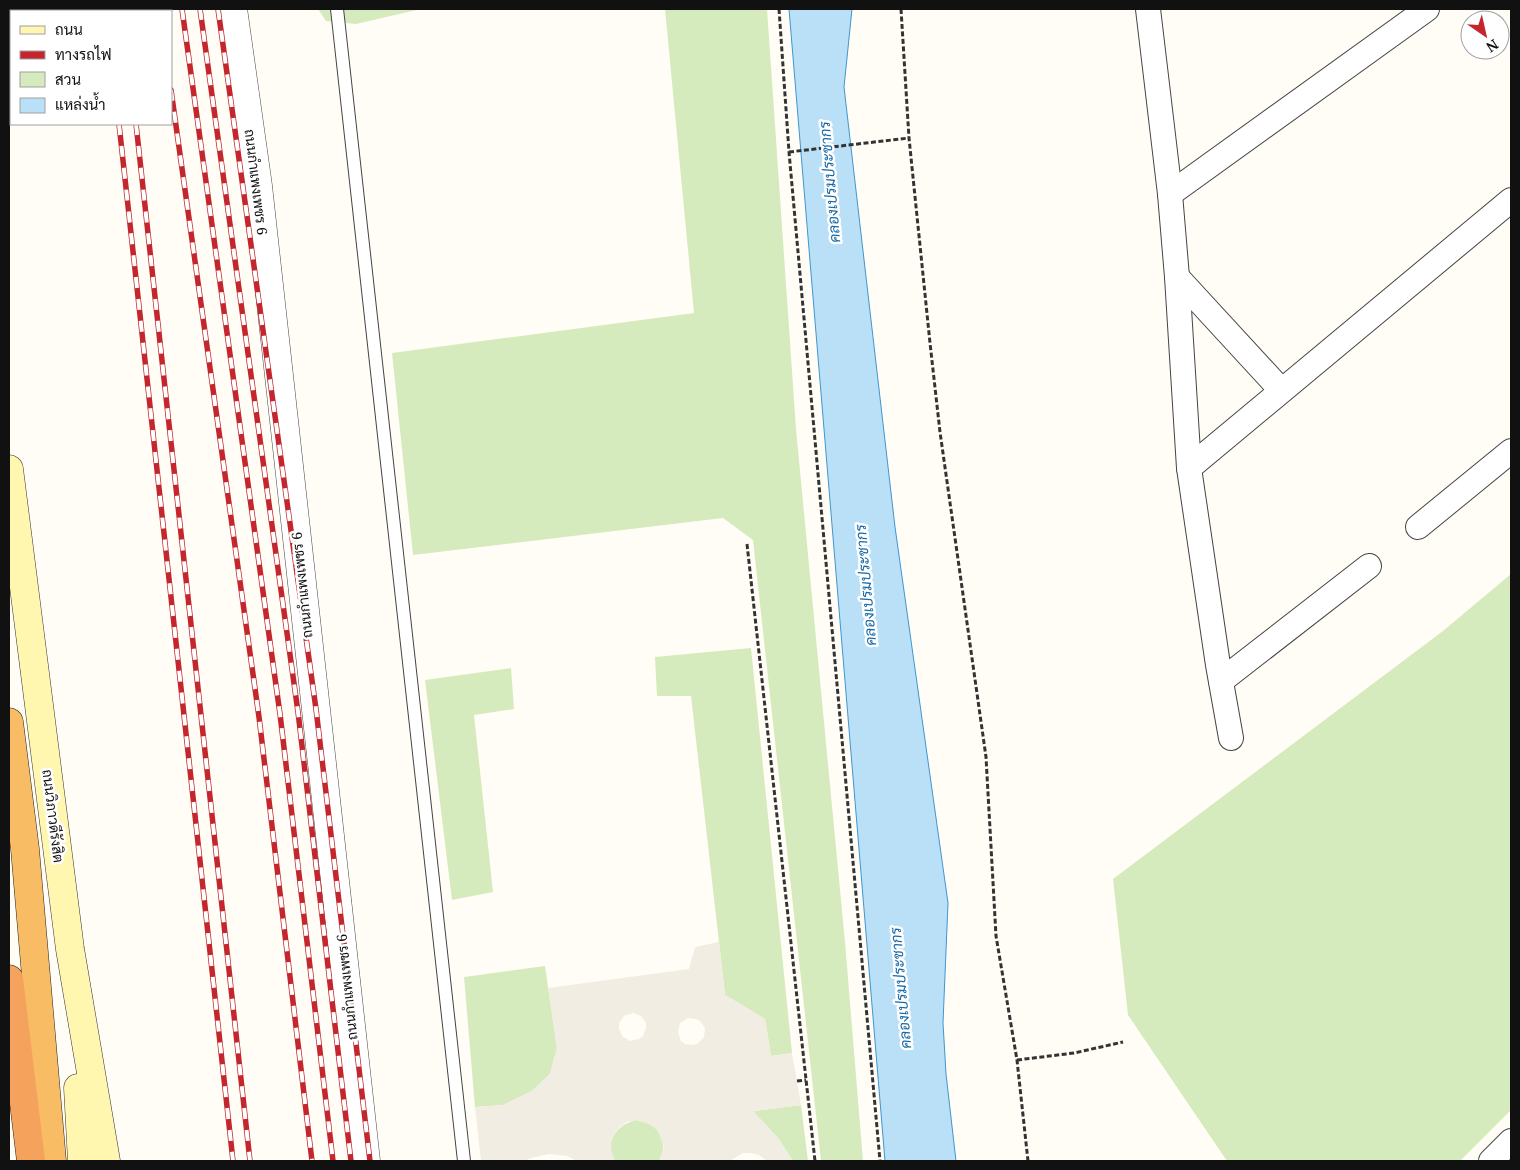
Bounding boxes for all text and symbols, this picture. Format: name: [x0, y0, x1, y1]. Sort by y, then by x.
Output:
legend: [10, 10, 172, 125]
north arrow: [1460, 10, 1510, 60]
text: ถนน: [55, 19, 83, 39]
text: N: [1483, 35, 1502, 57]
text: ทางรถไฟ: [55, 44, 112, 64]
text: สวน: [55, 69, 81, 89]
text: แหล่งน้ำ: [55, 92, 106, 114]
water label: คลองเปรมประชากร: [814, 120, 844, 244]
street label: ถนนกำแพงเพชร 6: [241, 128, 272, 236]
water label: คลองเปรมประชากร: [850, 523, 880, 647]
street label: ถนนกำแพงเพชร 6: [286, 531, 317, 639]
street label: ถนนวิภาวดีรังสิต: [38, 768, 69, 864]
water label: คลองเปรมประชากร: [885, 926, 915, 1050]
street label: ถนนกำแพงเพชร 6: [331, 933, 362, 1041]

